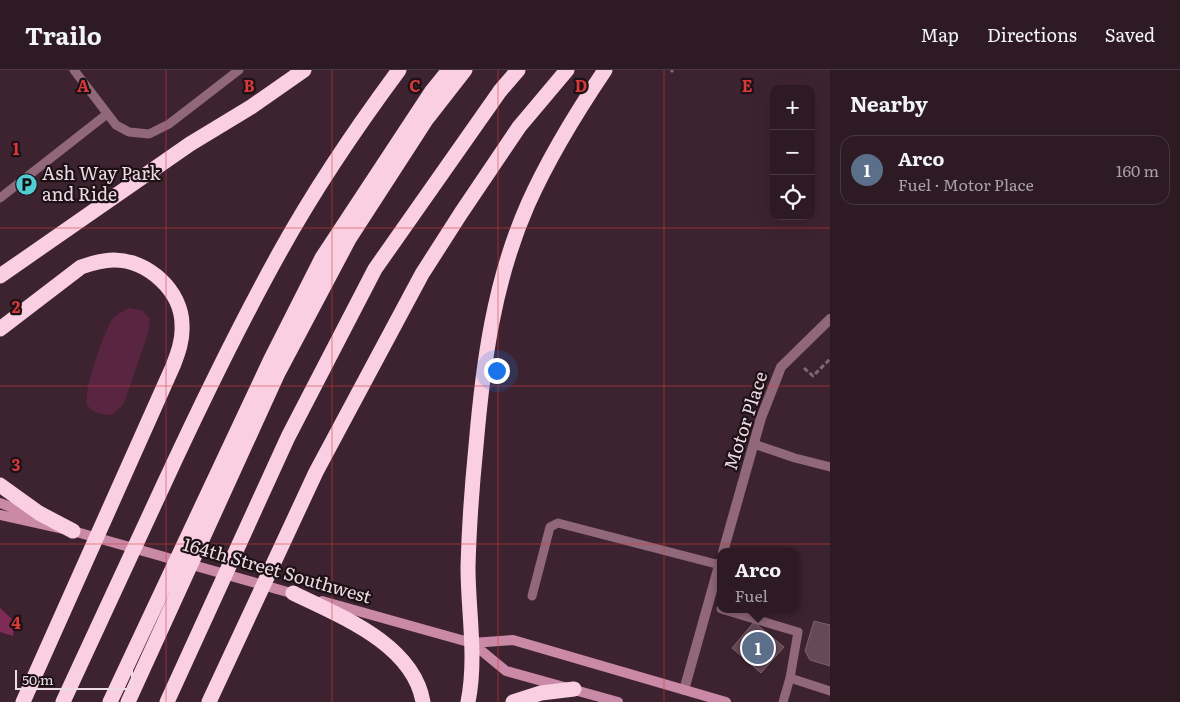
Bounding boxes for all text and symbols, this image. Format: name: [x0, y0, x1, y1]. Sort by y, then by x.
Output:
text: Trailo: [25, 17, 102, 52]
text: Map: [921, 21, 959, 48]
text: Directions: [987, 21, 1077, 48]
text: Saved: [1105, 21, 1155, 48]
text: A: [77, 73, 89, 97]
text: B: [243, 73, 255, 97]
text: C: [409, 73, 421, 97]
text: D: [575, 73, 587, 97]
text: E: [742, 73, 753, 97]
map controls: [770, 85, 815, 220]
button: +: [770, 85, 815, 130]
text: Nearby: [850, 87, 928, 118]
button: −: [770, 130, 815, 175]
text: 1: [13, 136, 20, 160]
text: Arco: [898, 144, 944, 172]
text: 1: [864, 158, 870, 182]
text: 160 m: [1116, 158, 1159, 182]
place label: Ash Way Park and Ride: [42, 159, 161, 207]
parking icon: Ash Way Park and Ride: [14, 172, 38, 196]
text: Fuel · Motor Place: [898, 172, 1034, 196]
button: locate: [770, 175, 815, 220]
text: 2: [12, 294, 21, 318]
your location: [484, 358, 510, 384]
street label: Motor Place: [716, 368, 773, 473]
text: 3: [12, 452, 21, 476]
street label: 164th Street Southwest: [180, 530, 376, 610]
popup: [717, 548, 799, 613]
text: Arco: [735, 555, 781, 583]
text: Fuel: [735, 583, 768, 607]
text: 4: [11, 610, 21, 634]
pin: 1: [742, 629, 774, 667]
scale bar: [15, 667, 132, 690]
text: 50 m: [22, 669, 54, 689]

